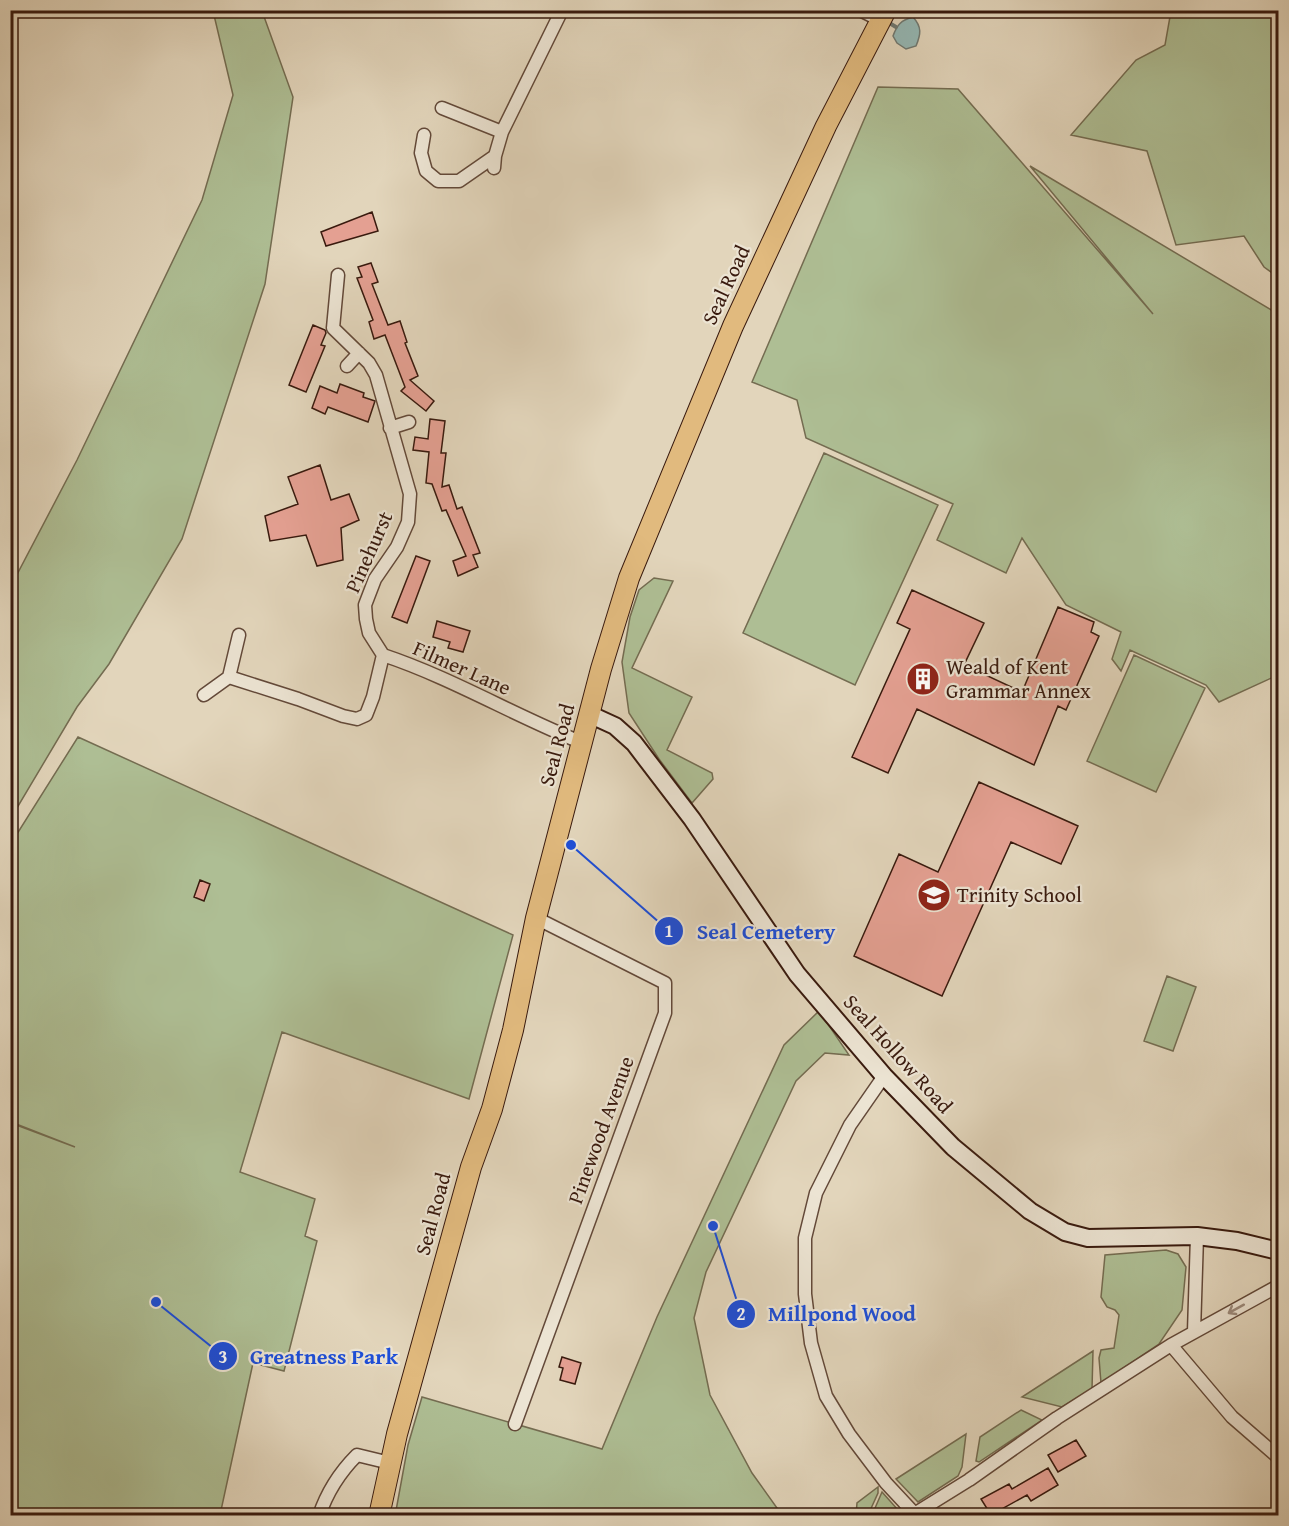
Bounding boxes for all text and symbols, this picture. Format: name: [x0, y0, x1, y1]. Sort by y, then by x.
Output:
street label: Seal Road: [694, 239, 758, 330]
street label: Pinehurst: [337, 505, 401, 598]
street label: Filmer Lane: [408, 632, 516, 703]
place label: Weald of Kent Grammar Annex: [946, 651, 1091, 706]
building icon: Weald of Kent Grammar Annex: [905, 661, 941, 697]
street label: Seal Road: [531, 699, 583, 790]
school or university icon: Trinity School: [916, 877, 952, 913]
place label: Trinity School: [957, 879, 1082, 910]
callout: Seal Cemetery: [654, 911, 847, 951]
text: Seal Cemetery: [697, 915, 836, 947]
text: 1: [664, 917, 674, 944]
street label: Seal Hollow Road: [836, 987, 961, 1121]
street label: Pinewood Avenue: [559, 1051, 642, 1208]
street label: Seal Road: [407, 1168, 459, 1259]
callout: Millpond Wood: [726, 1294, 928, 1334]
text: Millpond Wood: [768, 1297, 916, 1329]
text: 2: [736, 1300, 746, 1327]
one-way arrow: [1228, 1303, 1245, 1315]
callout: Greatness Park: [208, 1336, 410, 1376]
text: Greatness Park: [250, 1340, 398, 1372]
text: 3: [218, 1343, 228, 1370]

